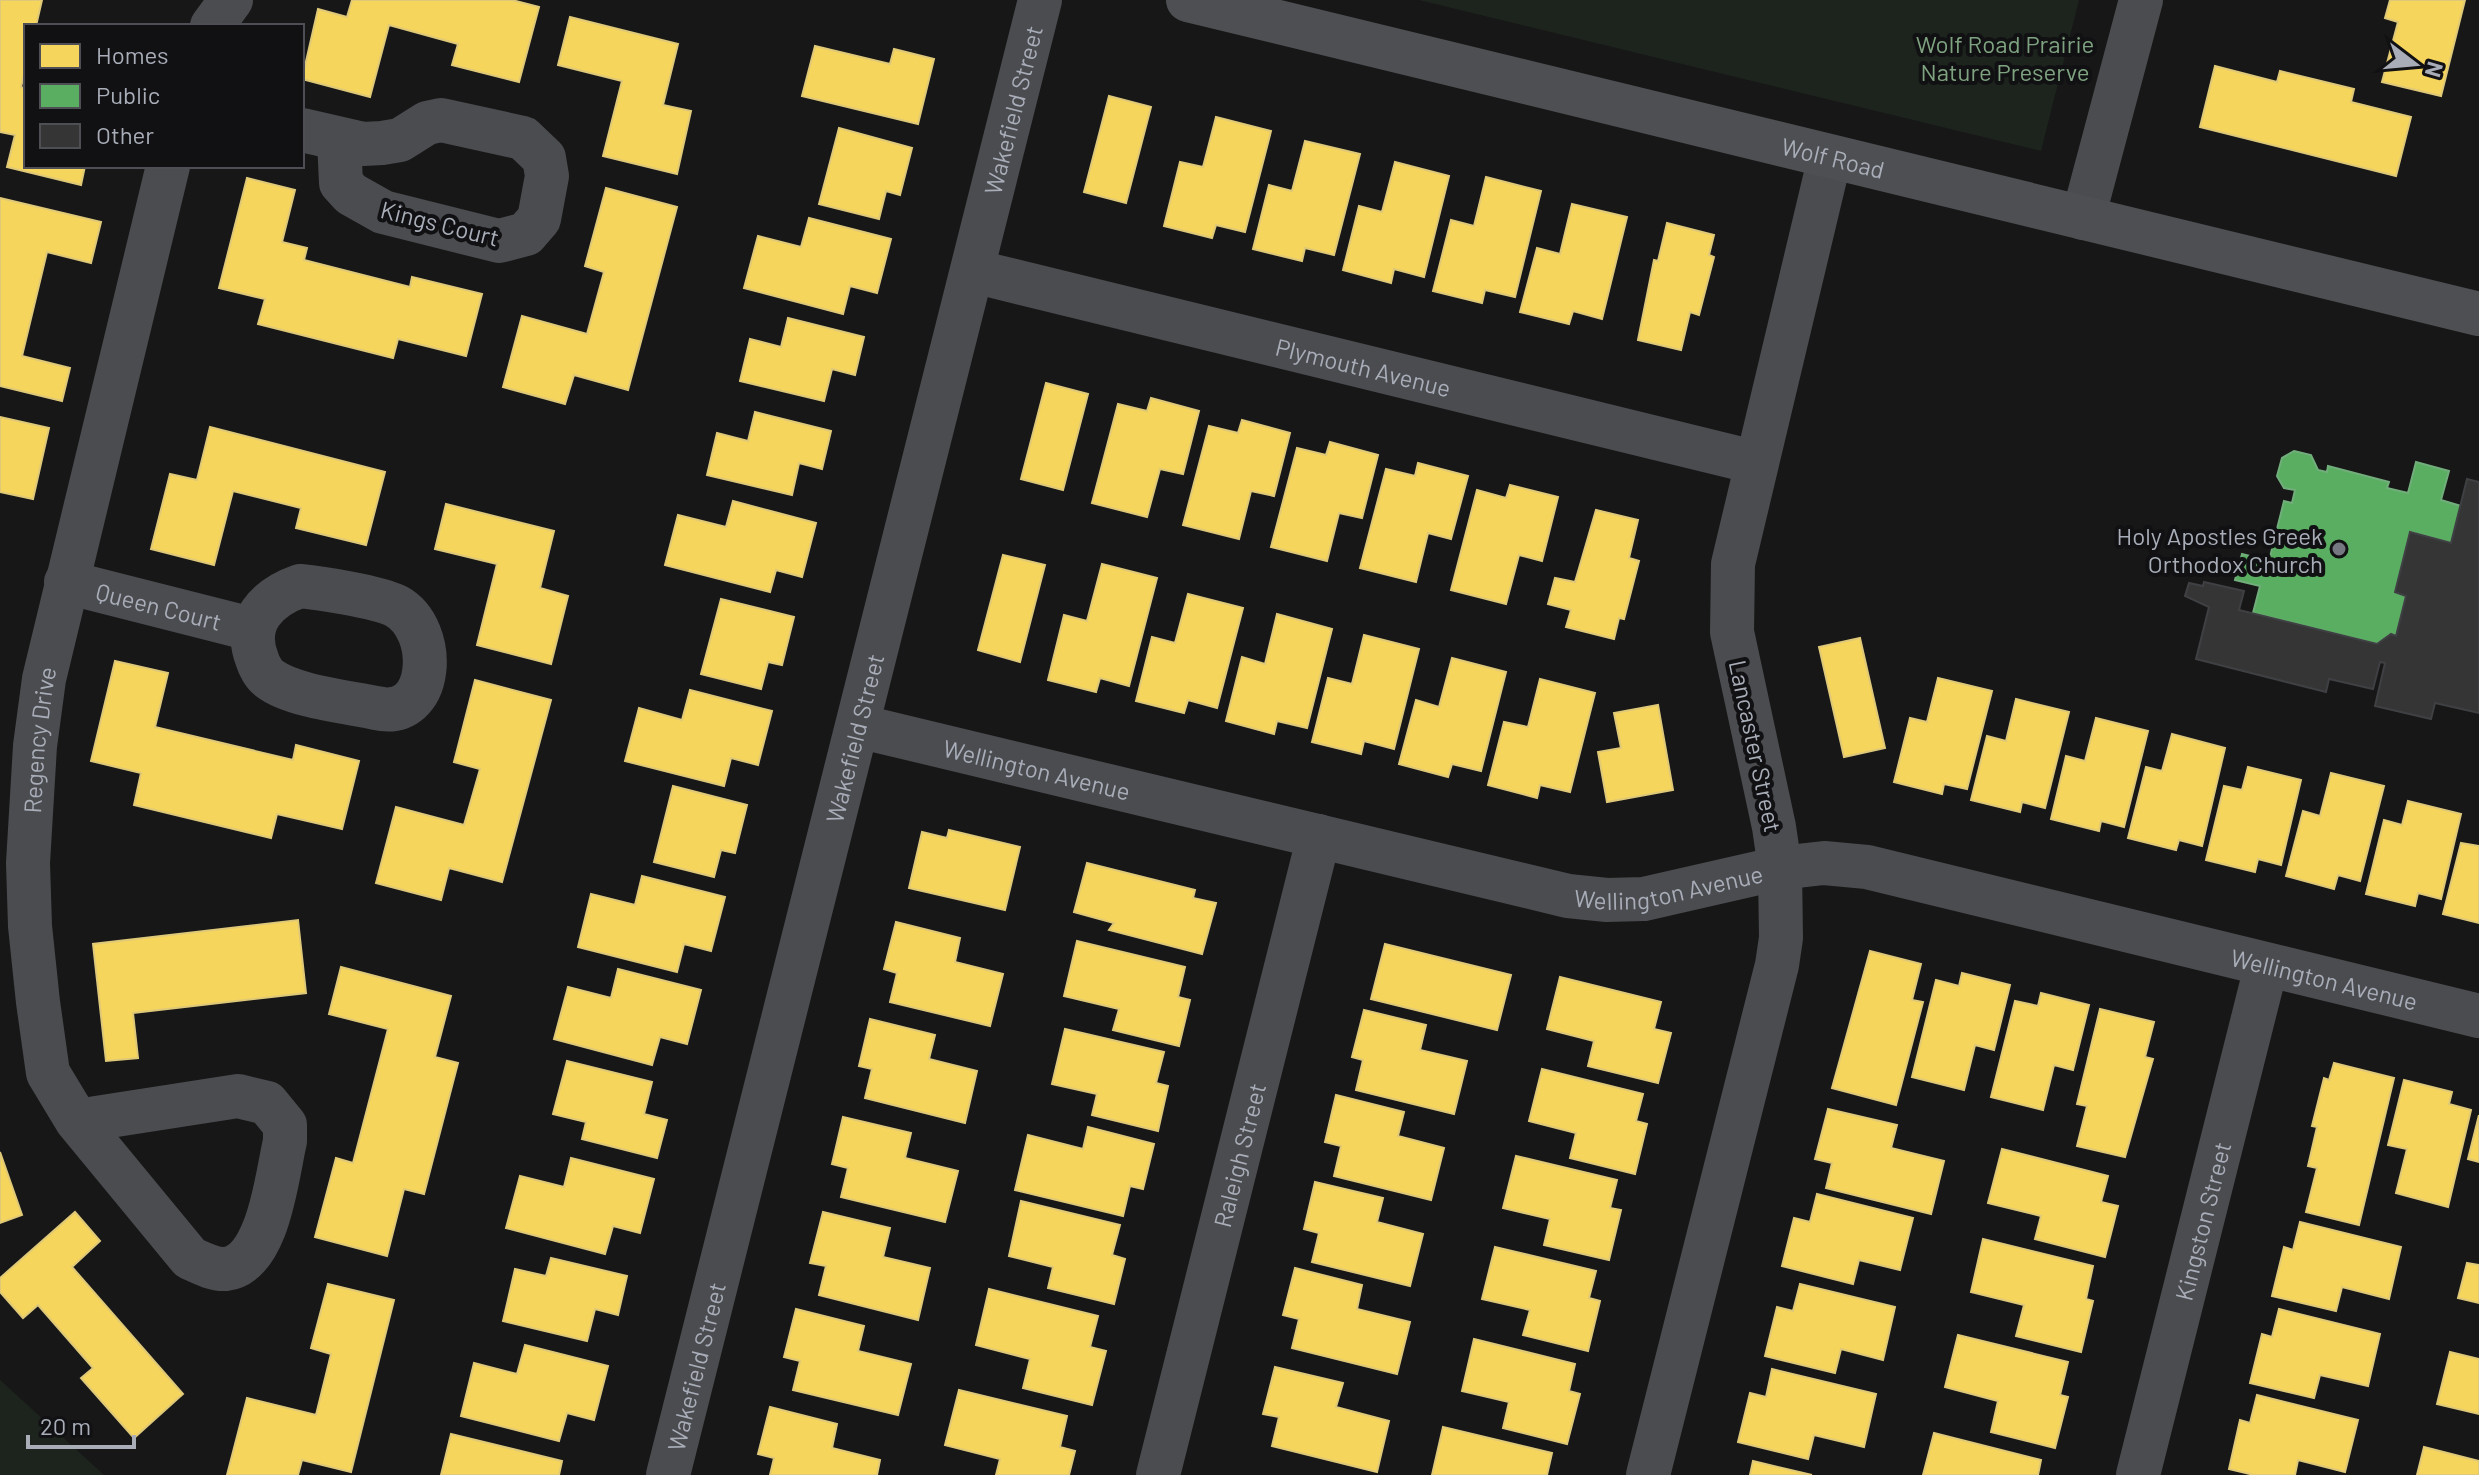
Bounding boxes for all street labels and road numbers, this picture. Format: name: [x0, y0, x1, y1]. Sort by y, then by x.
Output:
street label: Wakefield Street: [977, 22, 1048, 197]
street label: Wolf Road: [1779, 130, 1888, 183]
street label: Kings Court: [378, 194, 502, 252]
street label: Plymouth Avenue: [1273, 331, 1454, 402]
street label: Queen Court: [93, 576, 225, 635]
street label: Wakefield Street: [819, 651, 889, 826]
street label: Lancaster Street: [1724, 657, 1788, 835]
street label: Regency Drive: [17, 663, 61, 814]
street label: Wellington Avenue: [941, 732, 1133, 805]
street label: Wellington Avenue: [1573, 858, 1766, 914]
street label: Wellington Avenue: [2228, 942, 2421, 1015]
street label: Raleigh Street: [1207, 1080, 1271, 1230]
street label: Kingston Street: [2168, 1138, 2236, 1303]
street label: Wakefield Street: [660, 1279, 731, 1454]

